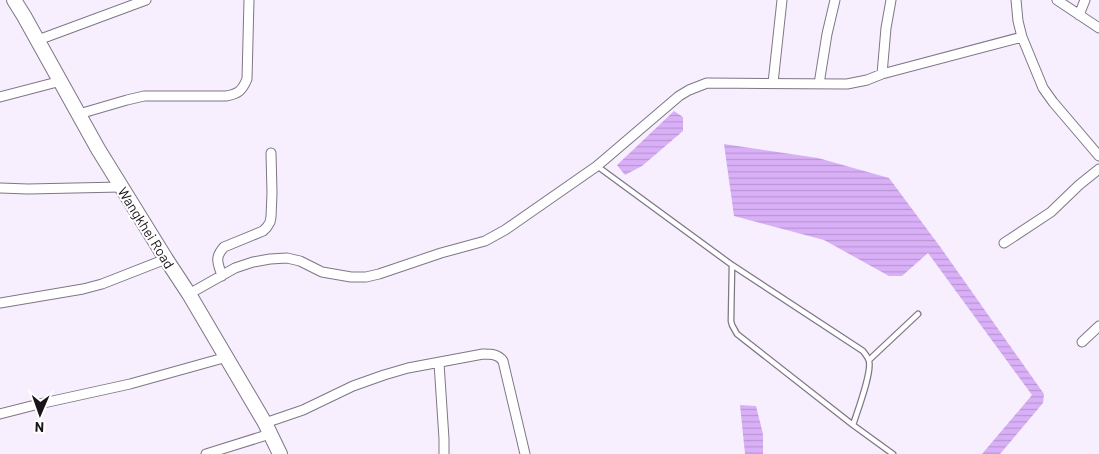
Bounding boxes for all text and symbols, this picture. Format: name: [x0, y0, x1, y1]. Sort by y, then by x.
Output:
street label: Wangkhei Road: [115, 184, 178, 272]
north arrow: [15, 389, 65, 439]
text: N: [35, 419, 44, 436]

